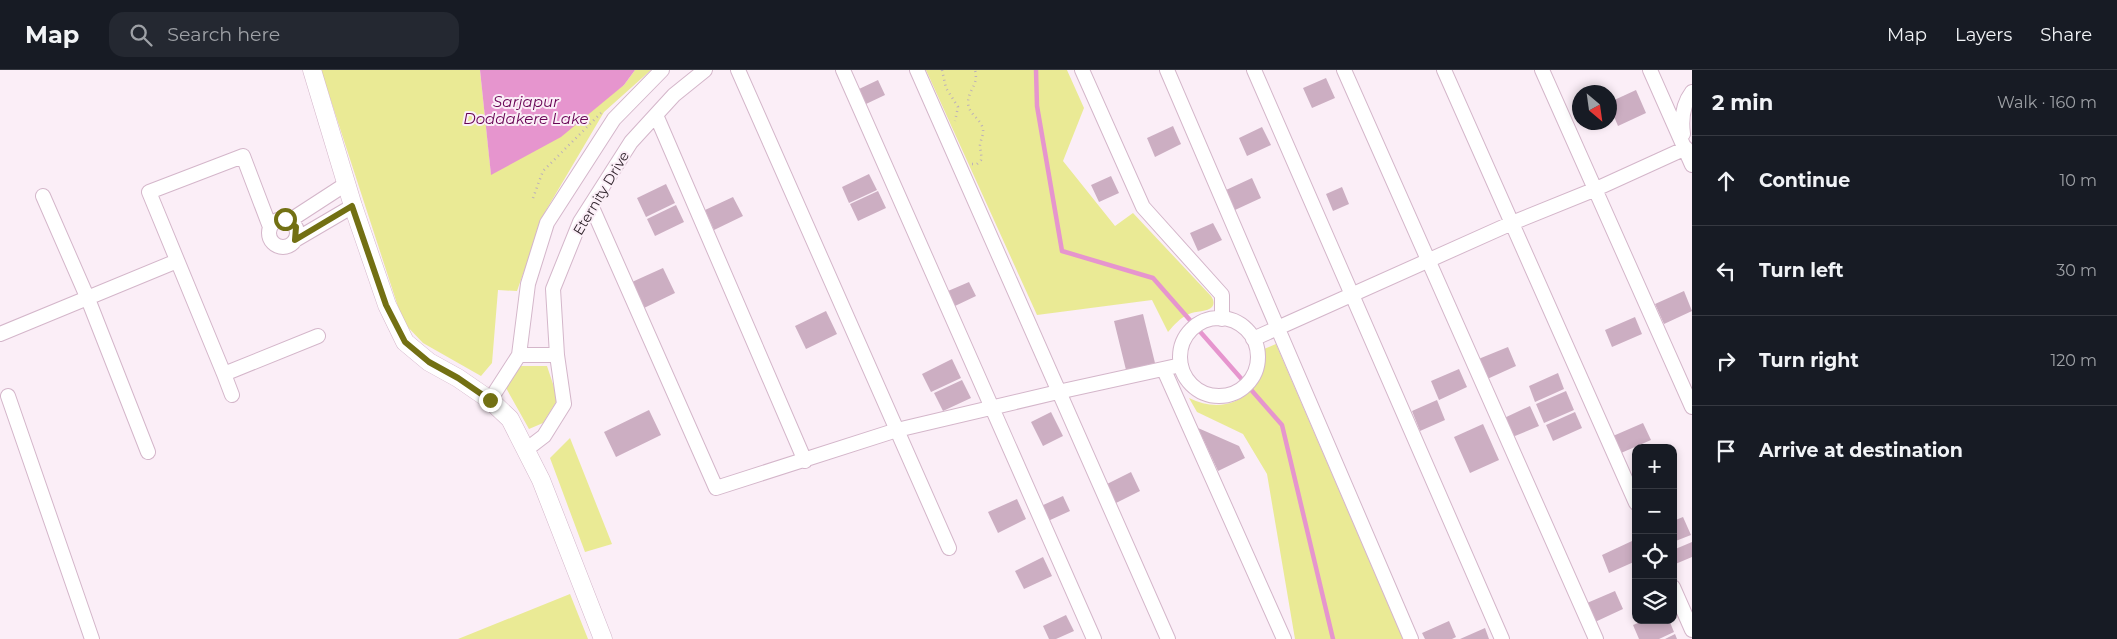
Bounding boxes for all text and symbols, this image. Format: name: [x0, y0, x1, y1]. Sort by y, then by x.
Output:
search box: [109, 12, 459, 57]
text: Map: [25, 20, 79, 49]
icon: search: [127, 21, 155, 49]
text: Search here: [167, 23, 280, 46]
text: Map: [1887, 24, 1927, 46]
text: Layers: [1955, 24, 2012, 46]
text: Share: [2040, 24, 2092, 46]
north arrow: [1572, 85, 1617, 130]
text: 2 min: [1712, 90, 1773, 115]
water label: Sarjapur Doddakere Lake: [463, 92, 589, 128]
text: Walk · 160 m: [1997, 93, 2097, 112]
street label: Eternity Drive: [569, 148, 633, 238]
icon: ahead: [1712, 167, 1740, 195]
text: Continue: [1759, 169, 1850, 192]
text: 10 m: [2059, 171, 2097, 190]
route start: [274, 208, 297, 231]
icon: left: [1712, 257, 1740, 285]
text: Turn left: [1759, 259, 1844, 282]
text: 30 m: [2056, 261, 2097, 280]
icon: right: [1712, 347, 1740, 375]
text: Turn right: [1759, 349, 1859, 372]
text: 120 m: [2050, 351, 2097, 370]
route end: [479, 389, 502, 412]
icon: arrive: [1712, 437, 1740, 465]
text: Arrive at destination: [1759, 439, 1963, 462]
map controls: [1632, 444, 1677, 624]
button: +: [1632, 444, 1677, 489]
button: −: [1632, 489, 1677, 534]
button: locate: [1632, 534, 1677, 579]
button: layers: [1632, 579, 1677, 624]

